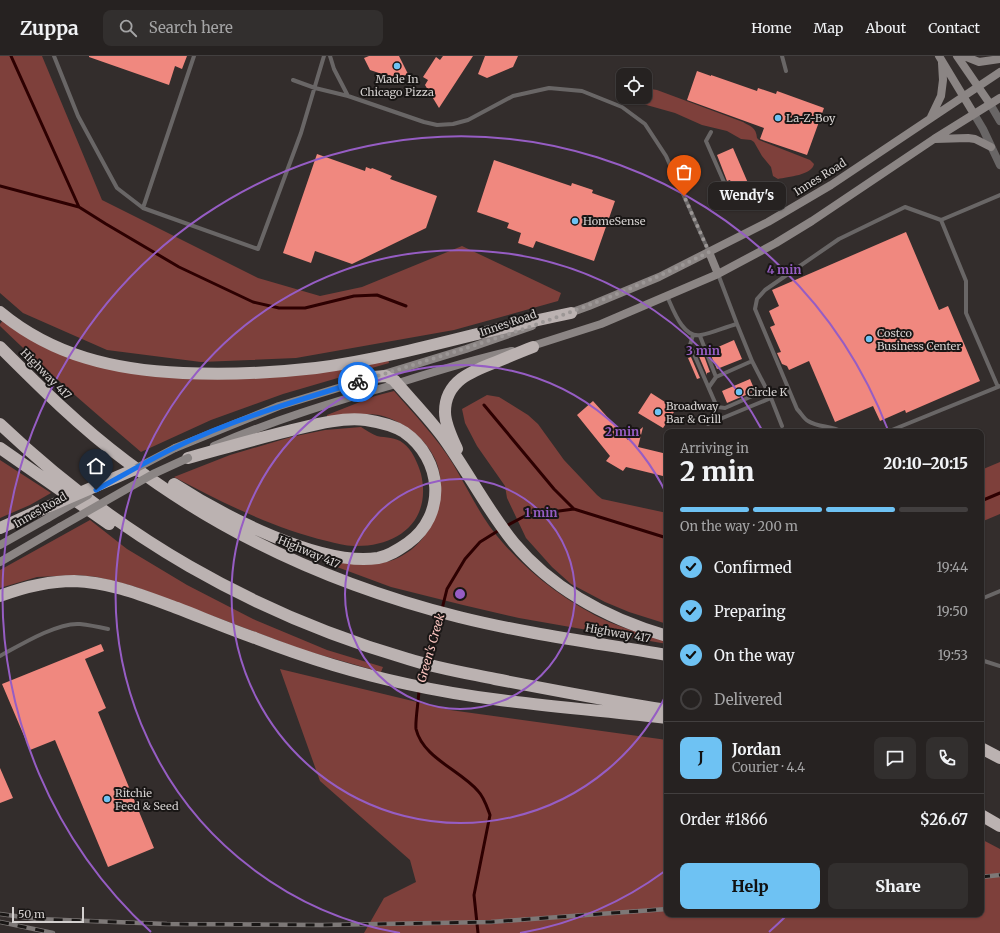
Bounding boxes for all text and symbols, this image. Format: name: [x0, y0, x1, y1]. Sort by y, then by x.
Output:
search box: [103, 10, 383, 46]
text: Zuppa: [20, 16, 79, 40]
icon: search: [117, 17, 139, 39]
text: Search here: [149, 18, 233, 37]
text: Home: [751, 19, 792, 37]
text: Map: [814, 19, 843, 37]
text: About: [865, 19, 906, 37]
text: Contact: [928, 19, 980, 37]
marker: Made In Chicago Pizza: [392, 61, 402, 71]
map controls: [616, 68, 652, 104]
button: locate: [616, 68, 652, 104]
place label: Made In Chicago Pizza: [360, 72, 434, 99]
place label: La-Z-Boy: [786, 111, 836, 125]
marker: La-Z-Boy: [773, 113, 783, 123]
pin: [667, 155, 701, 196]
street label: Innes Road: [791, 155, 849, 199]
icon: bag: [673, 161, 695, 183]
callout: Wendy's: [708, 182, 786, 210]
text: Wendy's: [720, 187, 774, 204]
place label: HomeSense: [583, 214, 646, 228]
marker: HomeSense: [570, 216, 580, 226]
text: 4 min: [767, 262, 801, 277]
street label: Innes Road: [478, 307, 539, 339]
place label: Costco Business Center: [877, 326, 961, 353]
marker: Costco Business Center: [864, 334, 874, 344]
text: 3 min: [686, 343, 720, 358]
street label: Highway 417: [18, 346, 74, 402]
courier: [338, 362, 378, 402]
icon: bike: [347, 371, 369, 393]
place label: Circle K: [747, 385, 788, 399]
marker: Circle K: [734, 387, 744, 397]
place label: Broadway Bar & Grill: [666, 399, 722, 426]
marker: Broadway Bar & Grill: [653, 407, 663, 417]
text: 2 min: [605, 424, 639, 439]
text: Arriving in: [680, 440, 749, 457]
pin: [79, 449, 113, 490]
text: 20:10–20:15: [883, 454, 968, 473]
icon: home: [85, 455, 107, 477]
text: 2 min: [680, 455, 754, 488]
street label: Innes Road: [11, 489, 69, 531]
text: 1 min: [525, 505, 557, 520]
text: On the way · 200 m: [680, 518, 798, 535]
street label: Highway 417: [276, 533, 342, 571]
icon: check: [680, 556, 702, 578]
text: Confirmed: [714, 558, 792, 577]
text: 19:44: [937, 559, 968, 576]
centre of rings: [453, 587, 467, 601]
icon: check: [680, 600, 702, 622]
text: Preparing: [714, 602, 786, 621]
text: 19:50: [937, 603, 968, 620]
water label: Green's Creek: [414, 611, 448, 684]
street label: Highway 417: [584, 620, 652, 646]
icon: check: [680, 644, 702, 666]
text: On the way: [714, 646, 795, 665]
text: 19:53: [938, 647, 968, 664]
text: Delivered: [714, 690, 782, 709]
button: chat: [874, 737, 916, 779]
button: phone: [926, 737, 968, 779]
text: Jordan: [732, 740, 781, 759]
text: J: [698, 748, 704, 767]
text: Courier · 4.4: [732, 759, 805, 776]
place label: Ritchie Feed & Seed: [115, 786, 179, 813]
marker: Ritchie Feed & Seed: [102, 794, 112, 804]
text: Order #1866: [680, 810, 768, 829]
text: $26.67: [920, 810, 968, 829]
button: Help: [680, 863, 820, 909]
button: Share: [828, 863, 968, 909]
scale bar: [12, 905, 84, 924]
text: 50 m: [18, 907, 45, 921]

